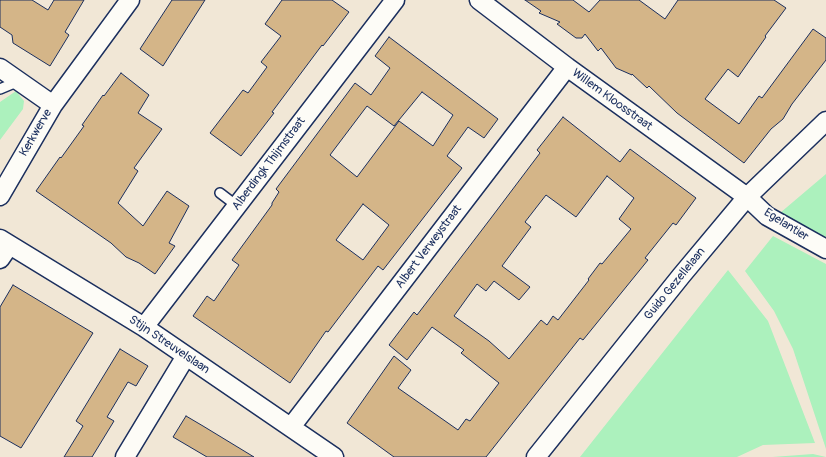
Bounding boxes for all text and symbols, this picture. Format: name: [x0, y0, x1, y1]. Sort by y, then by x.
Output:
street label: Willem Kloosstraat: [569, 66, 655, 134]
street label: Kerkwerve: [17, 107, 55, 159]
street label: Alberdingk Thijmstraat: [229, 115, 309, 213]
street label: Albert Verweystraat: [393, 202, 465, 292]
street label: Egelantier: [761, 206, 811, 244]
street label: Guido Gezellelaan: [641, 245, 709, 323]
street label: Stijn Streuvelslaan: [126, 313, 212, 377]

